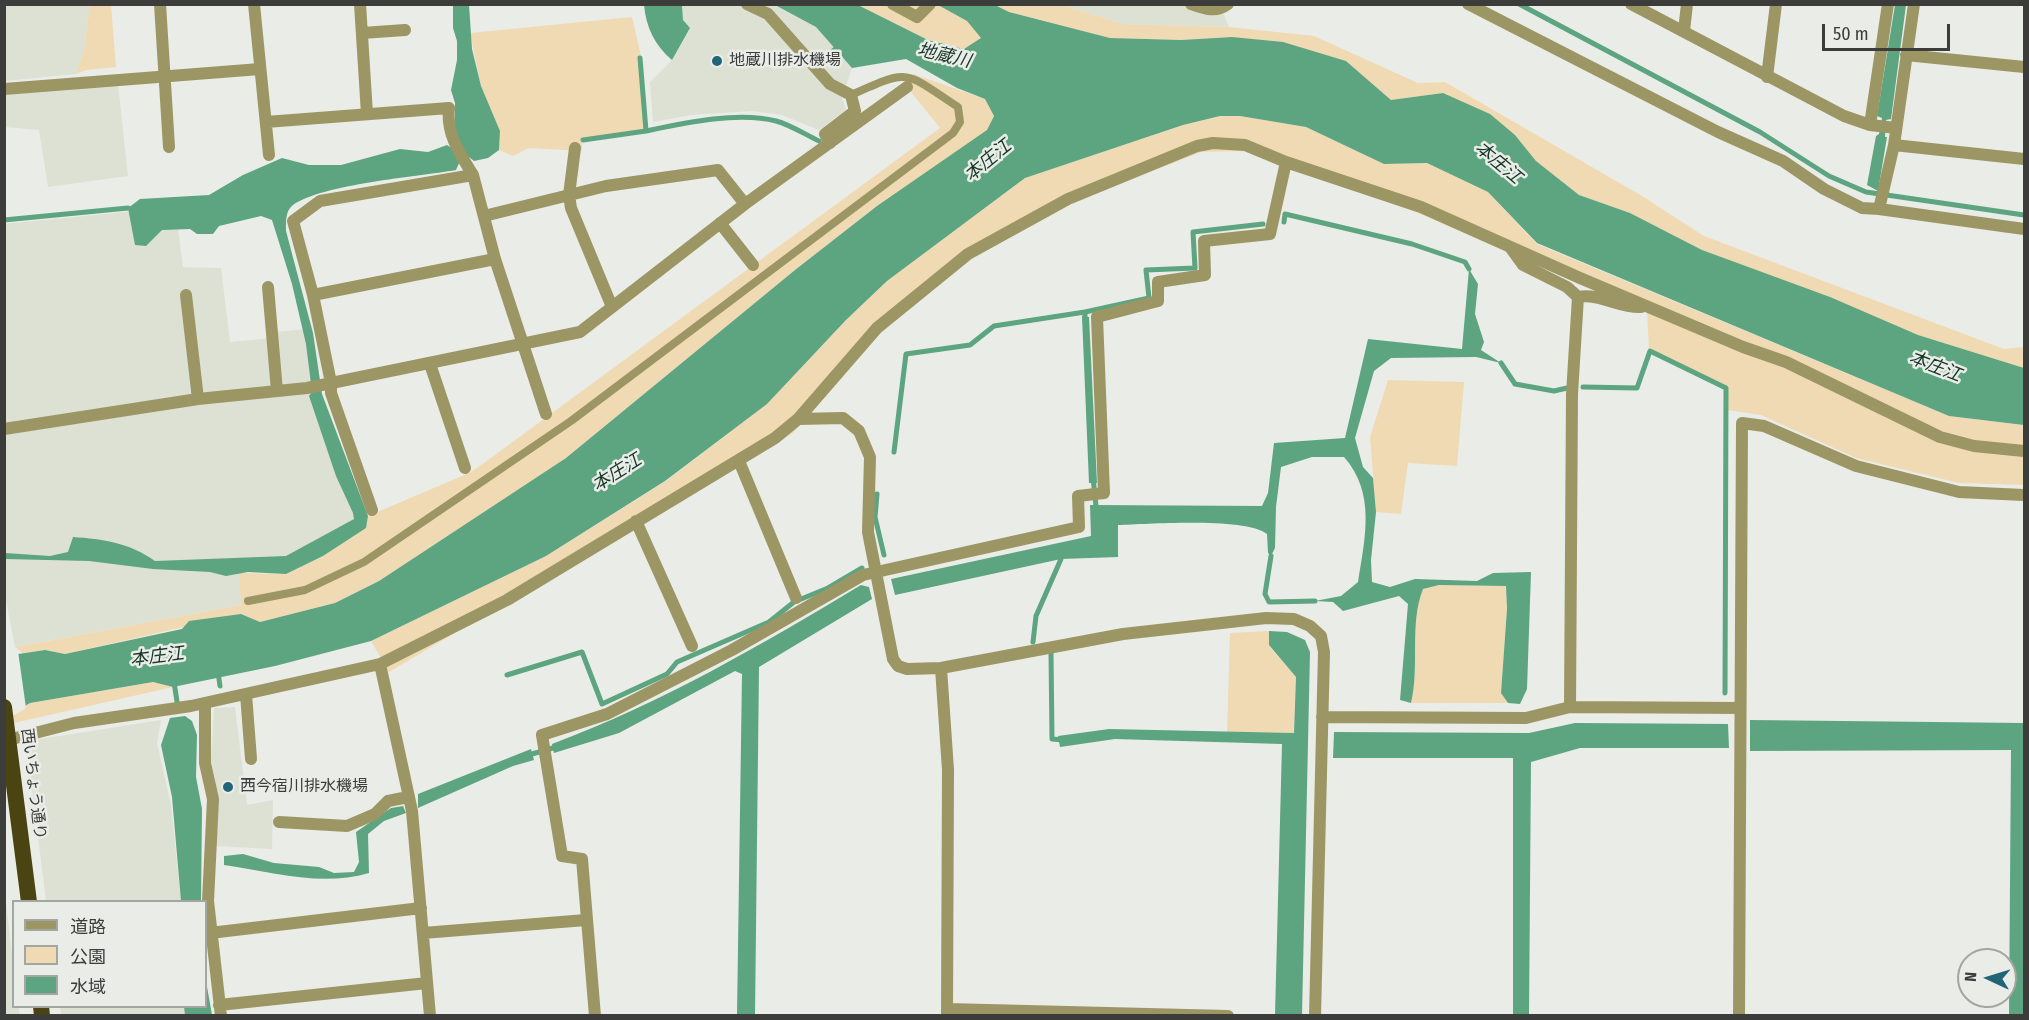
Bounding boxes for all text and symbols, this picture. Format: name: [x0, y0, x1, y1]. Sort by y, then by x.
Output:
scale bar: [1825, 12, 1952, 50]
text: 50 m: [1833, 23, 1869, 45]
water label: 地蔵川: [915, 39, 973, 73]
place label: 地蔵川排水機場: [729, 51, 841, 71]
marker: 地蔵川排水機場: [710, 54, 724, 68]
water label: 本庄江: [960, 136, 1016, 186]
water label: 本庄江: [1470, 137, 1526, 189]
water label: 本庄江: [1906, 347, 1964, 387]
water label: 本庄江: [588, 450, 646, 496]
water label: 本庄江: [129, 643, 185, 671]
street label: 西いちょう通り: [17, 727, 49, 841]
place label: 西今宿川排水機場: [240, 777, 368, 797]
marker: 西今宿川排水機場: [221, 780, 235, 794]
legend: [12, 900, 207, 1008]
text: 道路: [70, 916, 106, 938]
text: 公園: [70, 946, 106, 968]
north arrow: [1957, 948, 2017, 1008]
text: N: [1961, 971, 1980, 982]
text: 水域: [70, 976, 106, 998]

